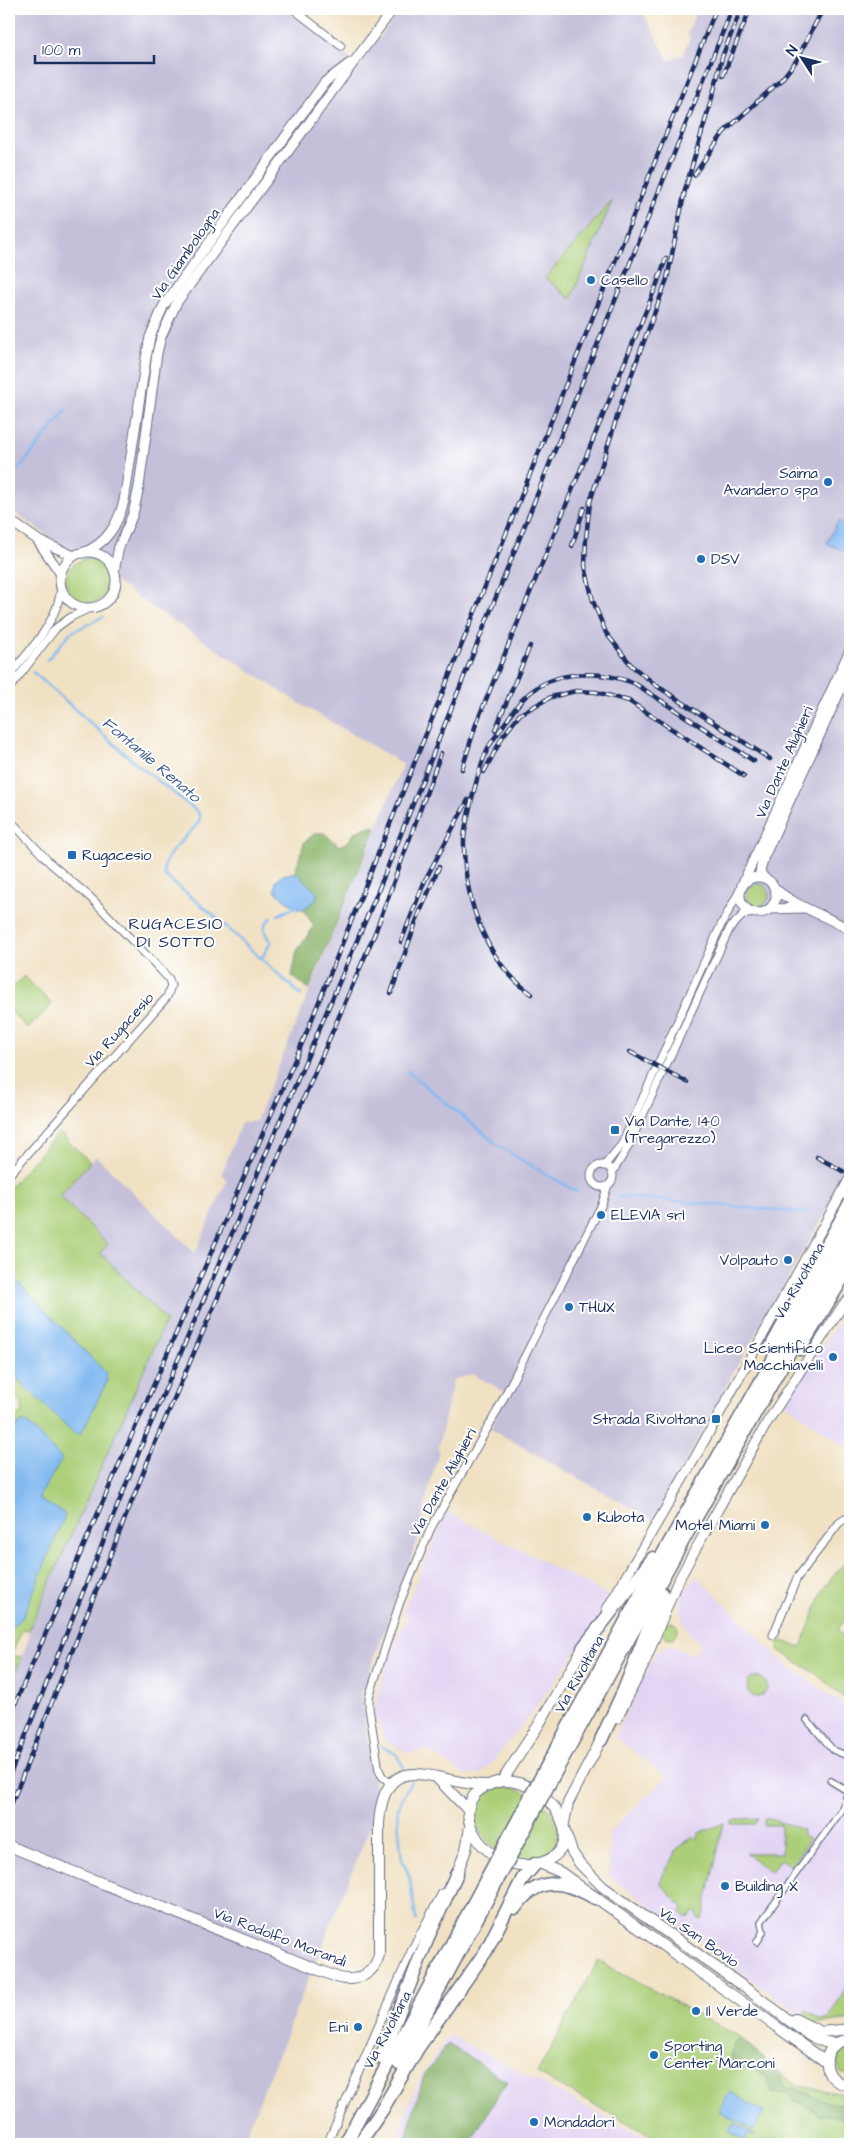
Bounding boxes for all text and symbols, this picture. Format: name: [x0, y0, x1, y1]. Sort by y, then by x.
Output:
scale bar: [35, 32, 154, 64]
north arrow: [776, 32, 826, 82]
text: 100 m: [42, 40, 81, 61]
text: N: [782, 41, 803, 60]
street label: Via Giambologna: [146, 204, 226, 305]
place label: Casello: [601, 270, 649, 291]
marker: Casello: [585, 274, 597, 286]
place label: Saima Avandero spa: [723, 463, 818, 501]
marker: Saima Avandero spa: [822, 476, 834, 488]
place label: DSV: [711, 549, 740, 570]
marker: DSV: [695, 553, 707, 565]
street label: Via Dante Alighieri: [750, 702, 820, 822]
water label: Fontanile Renato: [97, 712, 206, 808]
place label: Rugacesio: [82, 845, 152, 867]
marker: Rugacesio: [66, 849, 78, 861]
district label: RUGACESIO DI SOTTO: [129, 913, 223, 953]
street label: Via Rugacesio: [80, 988, 160, 1073]
place label: Via Dante, 140 (Tregarezzo): [625, 1111, 720, 1150]
marker: Via Dante, 140 (Tregarezzo): [609, 1124, 621, 1136]
place label: ELEVIA srl: [611, 1205, 685, 1226]
marker: ELEVIA srl: [595, 1209, 607, 1221]
street label: Via Rivoltana: [769, 1239, 830, 1324]
place label: Volpauto: [720, 1250, 779, 1271]
marker: Volpauto: [782, 1254, 794, 1266]
place label: THUX: [579, 1297, 615, 1318]
marker: THUX: [563, 1301, 575, 1313]
place label: Liceo Scientifico Macchiavelli: [704, 1338, 824, 1376]
marker: Liceo Scientifico Macchiavelli: [827, 1351, 839, 1363]
place label: Strada Rivoltana: [593, 1409, 706, 1430]
marker: Strada Rivoltana: [710, 1413, 722, 1425]
street label: Via Dante Alighieri: [405, 1424, 483, 1541]
place label: Kubota: [597, 1507, 645, 1528]
marker: Kubota: [581, 1511, 593, 1523]
place label: Motel Miami: [675, 1515, 756, 1536]
marker: Motel Miami: [759, 1519, 771, 1531]
street label: Via Rivoltana: [549, 1631, 610, 1717]
place label: Building X: [735, 1876, 798, 1898]
marker: Building X: [719, 1880, 731, 1892]
street label: Via Rodolfo Morandi: [210, 1902, 350, 1973]
street label: Via San Bovio: [654, 1902, 744, 1973]
street label: Via Rivoltana: [358, 1987, 417, 2073]
place label: Il Verde: [706, 2001, 758, 2022]
marker: Il Verde: [690, 2005, 702, 2017]
place label: Eni: [329, 2017, 349, 2038]
marker: Eni: [352, 2021, 364, 2033]
place label: Sporting Center Marconi: [664, 2036, 775, 2074]
marker: Sporting Center Marconi: [648, 2049, 660, 2061]
place label: Mondadori: [544, 2112, 615, 2133]
marker: Mondadori: [528, 2116, 540, 2128]

